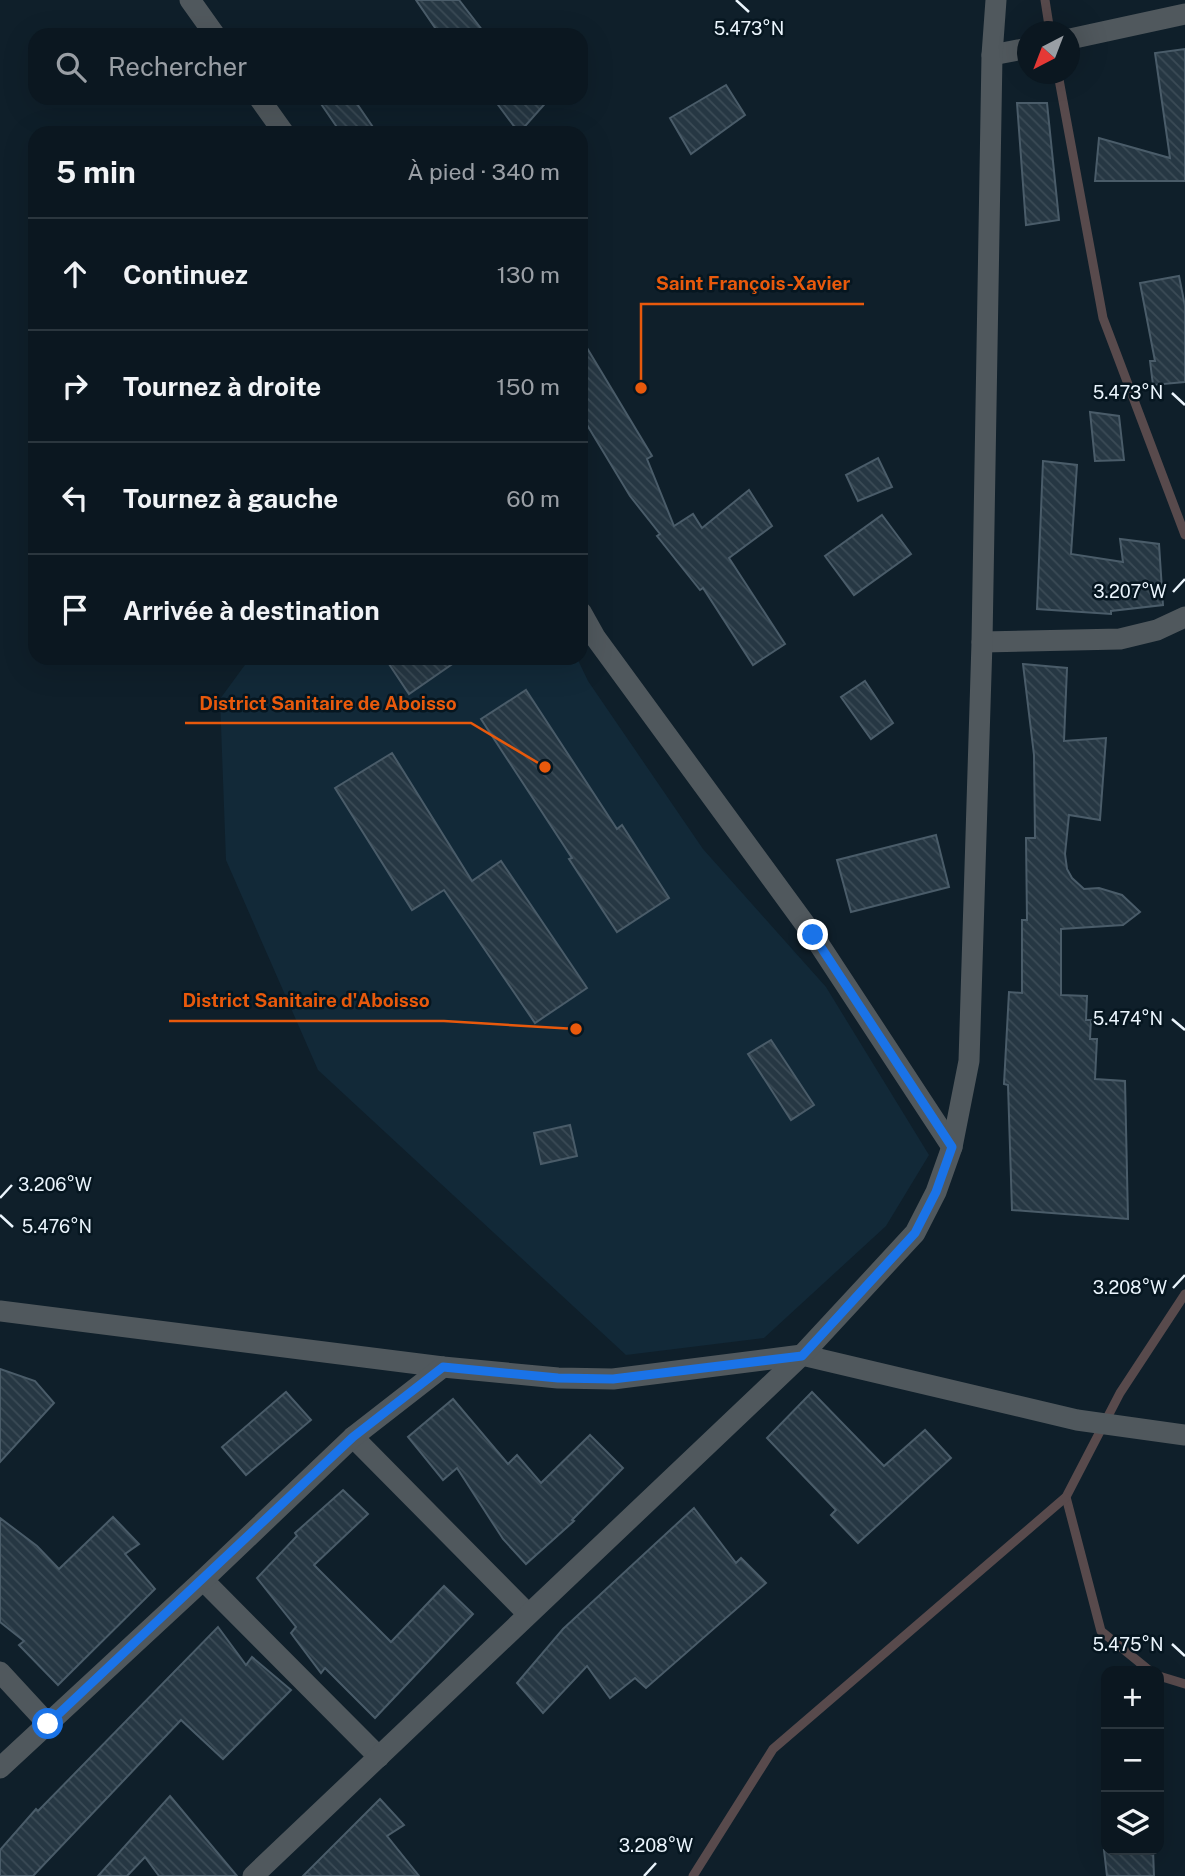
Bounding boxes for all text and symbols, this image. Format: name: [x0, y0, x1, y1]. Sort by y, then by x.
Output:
text: 5.473°N: [714, 18, 784, 39]
north arrow: [1017, 21, 1080, 84]
search box: [28, 28, 588, 105]
icon: search: [52, 48, 90, 86]
text: Rechercher: [108, 51, 247, 82]
text: 5 min: [56, 154, 136, 190]
text: À pied · 340 m: [407, 158, 560, 185]
icon: ahead: [56, 255, 94, 293]
text: Continuez: [123, 259, 248, 290]
text: 130 m: [497, 261, 560, 288]
callout: Saint François-Xavier: [641, 264, 864, 304]
text: Saint François-Xavier: [656, 272, 850, 294]
icon: right: [56, 367, 94, 405]
text: Tournez à droite: [123, 371, 321, 402]
text: 150 m: [496, 373, 560, 400]
text: 5.473°N: [1093, 382, 1163, 403]
icon: left: [56, 479, 94, 517]
text: Tournez à gauche: [123, 483, 338, 514]
text: 60 m: [506, 485, 560, 512]
text: 3.207°W: [1093, 581, 1167, 602]
icon: arrive: [56, 591, 94, 629]
text: Arrivée à destination: [123, 595, 380, 626]
callout: District Sanitaire de Aboisso: [185, 683, 471, 723]
text: District Sanitaire de Aboisso: [199, 692, 457, 714]
route end: [797, 919, 828, 950]
callout: District Sanitaire d'Aboisso: [169, 981, 444, 1021]
text: District Sanitaire d'Aboisso: [182, 989, 430, 1011]
text: 5.474°N: [1093, 1008, 1163, 1029]
text: 3.206°W: [18, 1174, 92, 1195]
text: 5.476°N: [22, 1216, 92, 1237]
text: 3.208°W: [1093, 1277, 1167, 1298]
text: 5.475°N: [1092, 1634, 1164, 1655]
map controls: [1101, 1666, 1164, 1855]
button: +: [1101, 1666, 1164, 1729]
route start: [32, 1708, 63, 1739]
button: −: [1101, 1729, 1164, 1792]
button: layers: [1101, 1792, 1164, 1855]
text: 3.208°W: [619, 1835, 693, 1856]

